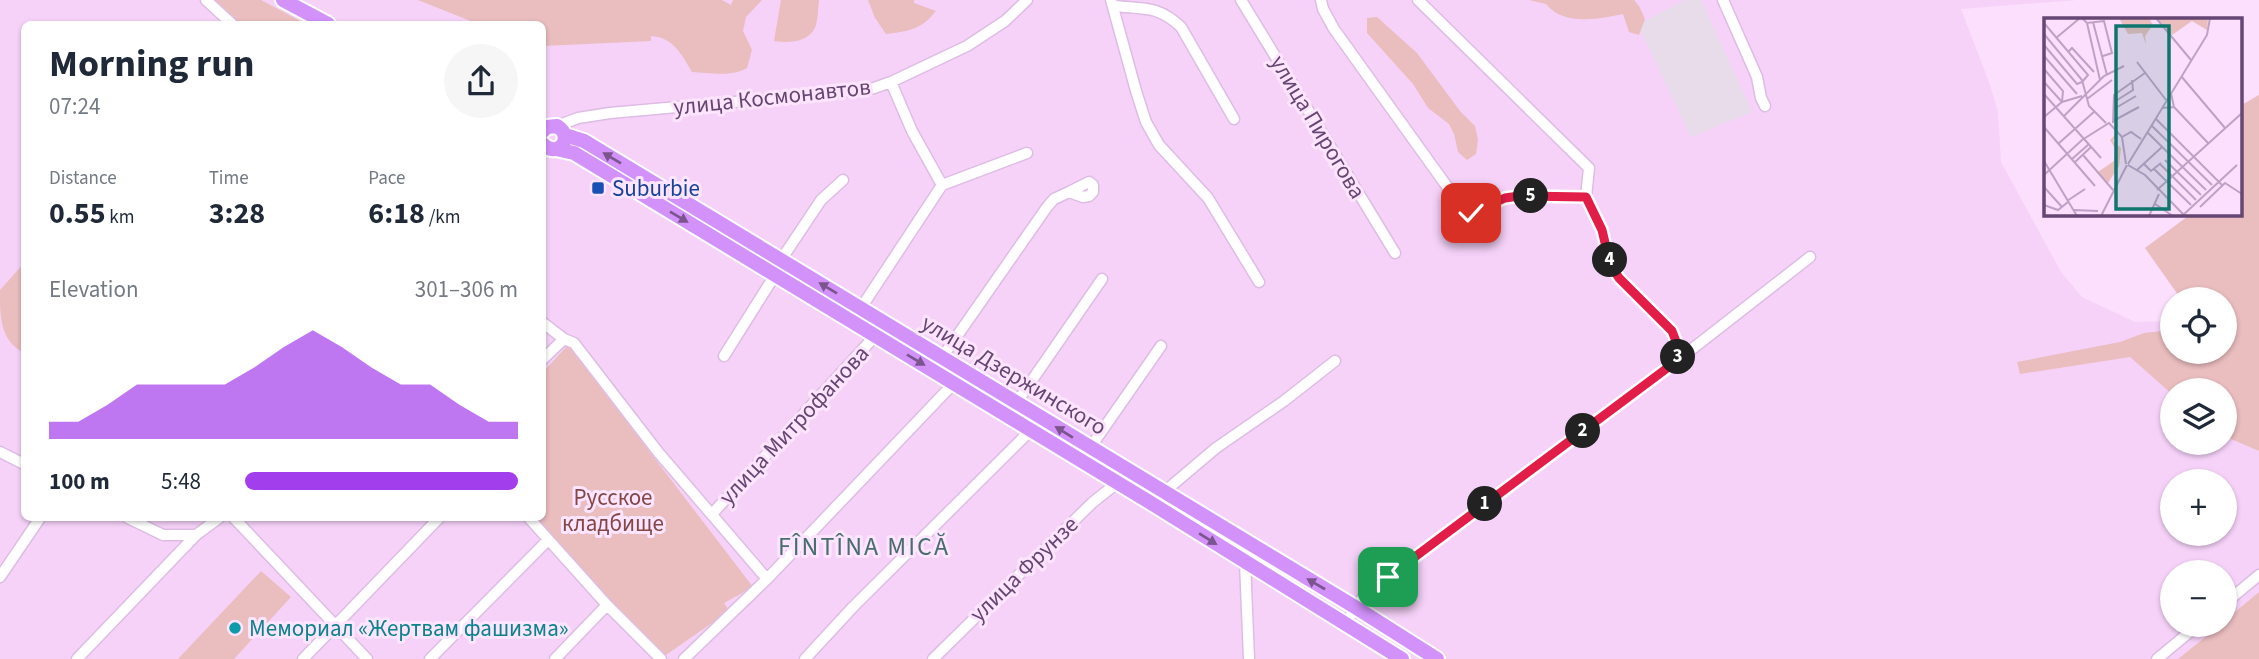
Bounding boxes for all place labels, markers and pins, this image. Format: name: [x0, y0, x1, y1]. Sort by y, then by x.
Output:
place label: Suburbie: [612, 172, 700, 205]
pin: 5: [1514, 178, 1548, 214]
marker: Suburbie: [590, 180, 606, 196]
pin: [1441, 183, 1501, 243]
pin: 4: [1592, 243, 1628, 278]
pin: 3: [1660, 340, 1696, 374]
pin: 2: [1566, 414, 1600, 448]
pin: 1: [1468, 486, 1502, 522]
pin: [1358, 547, 1418, 607]
place label: Мемориал «Жертвам фашизма»: [249, 612, 569, 645]
marker: Мемориал «Жертвам фашизма»: [227, 620, 243, 636]

